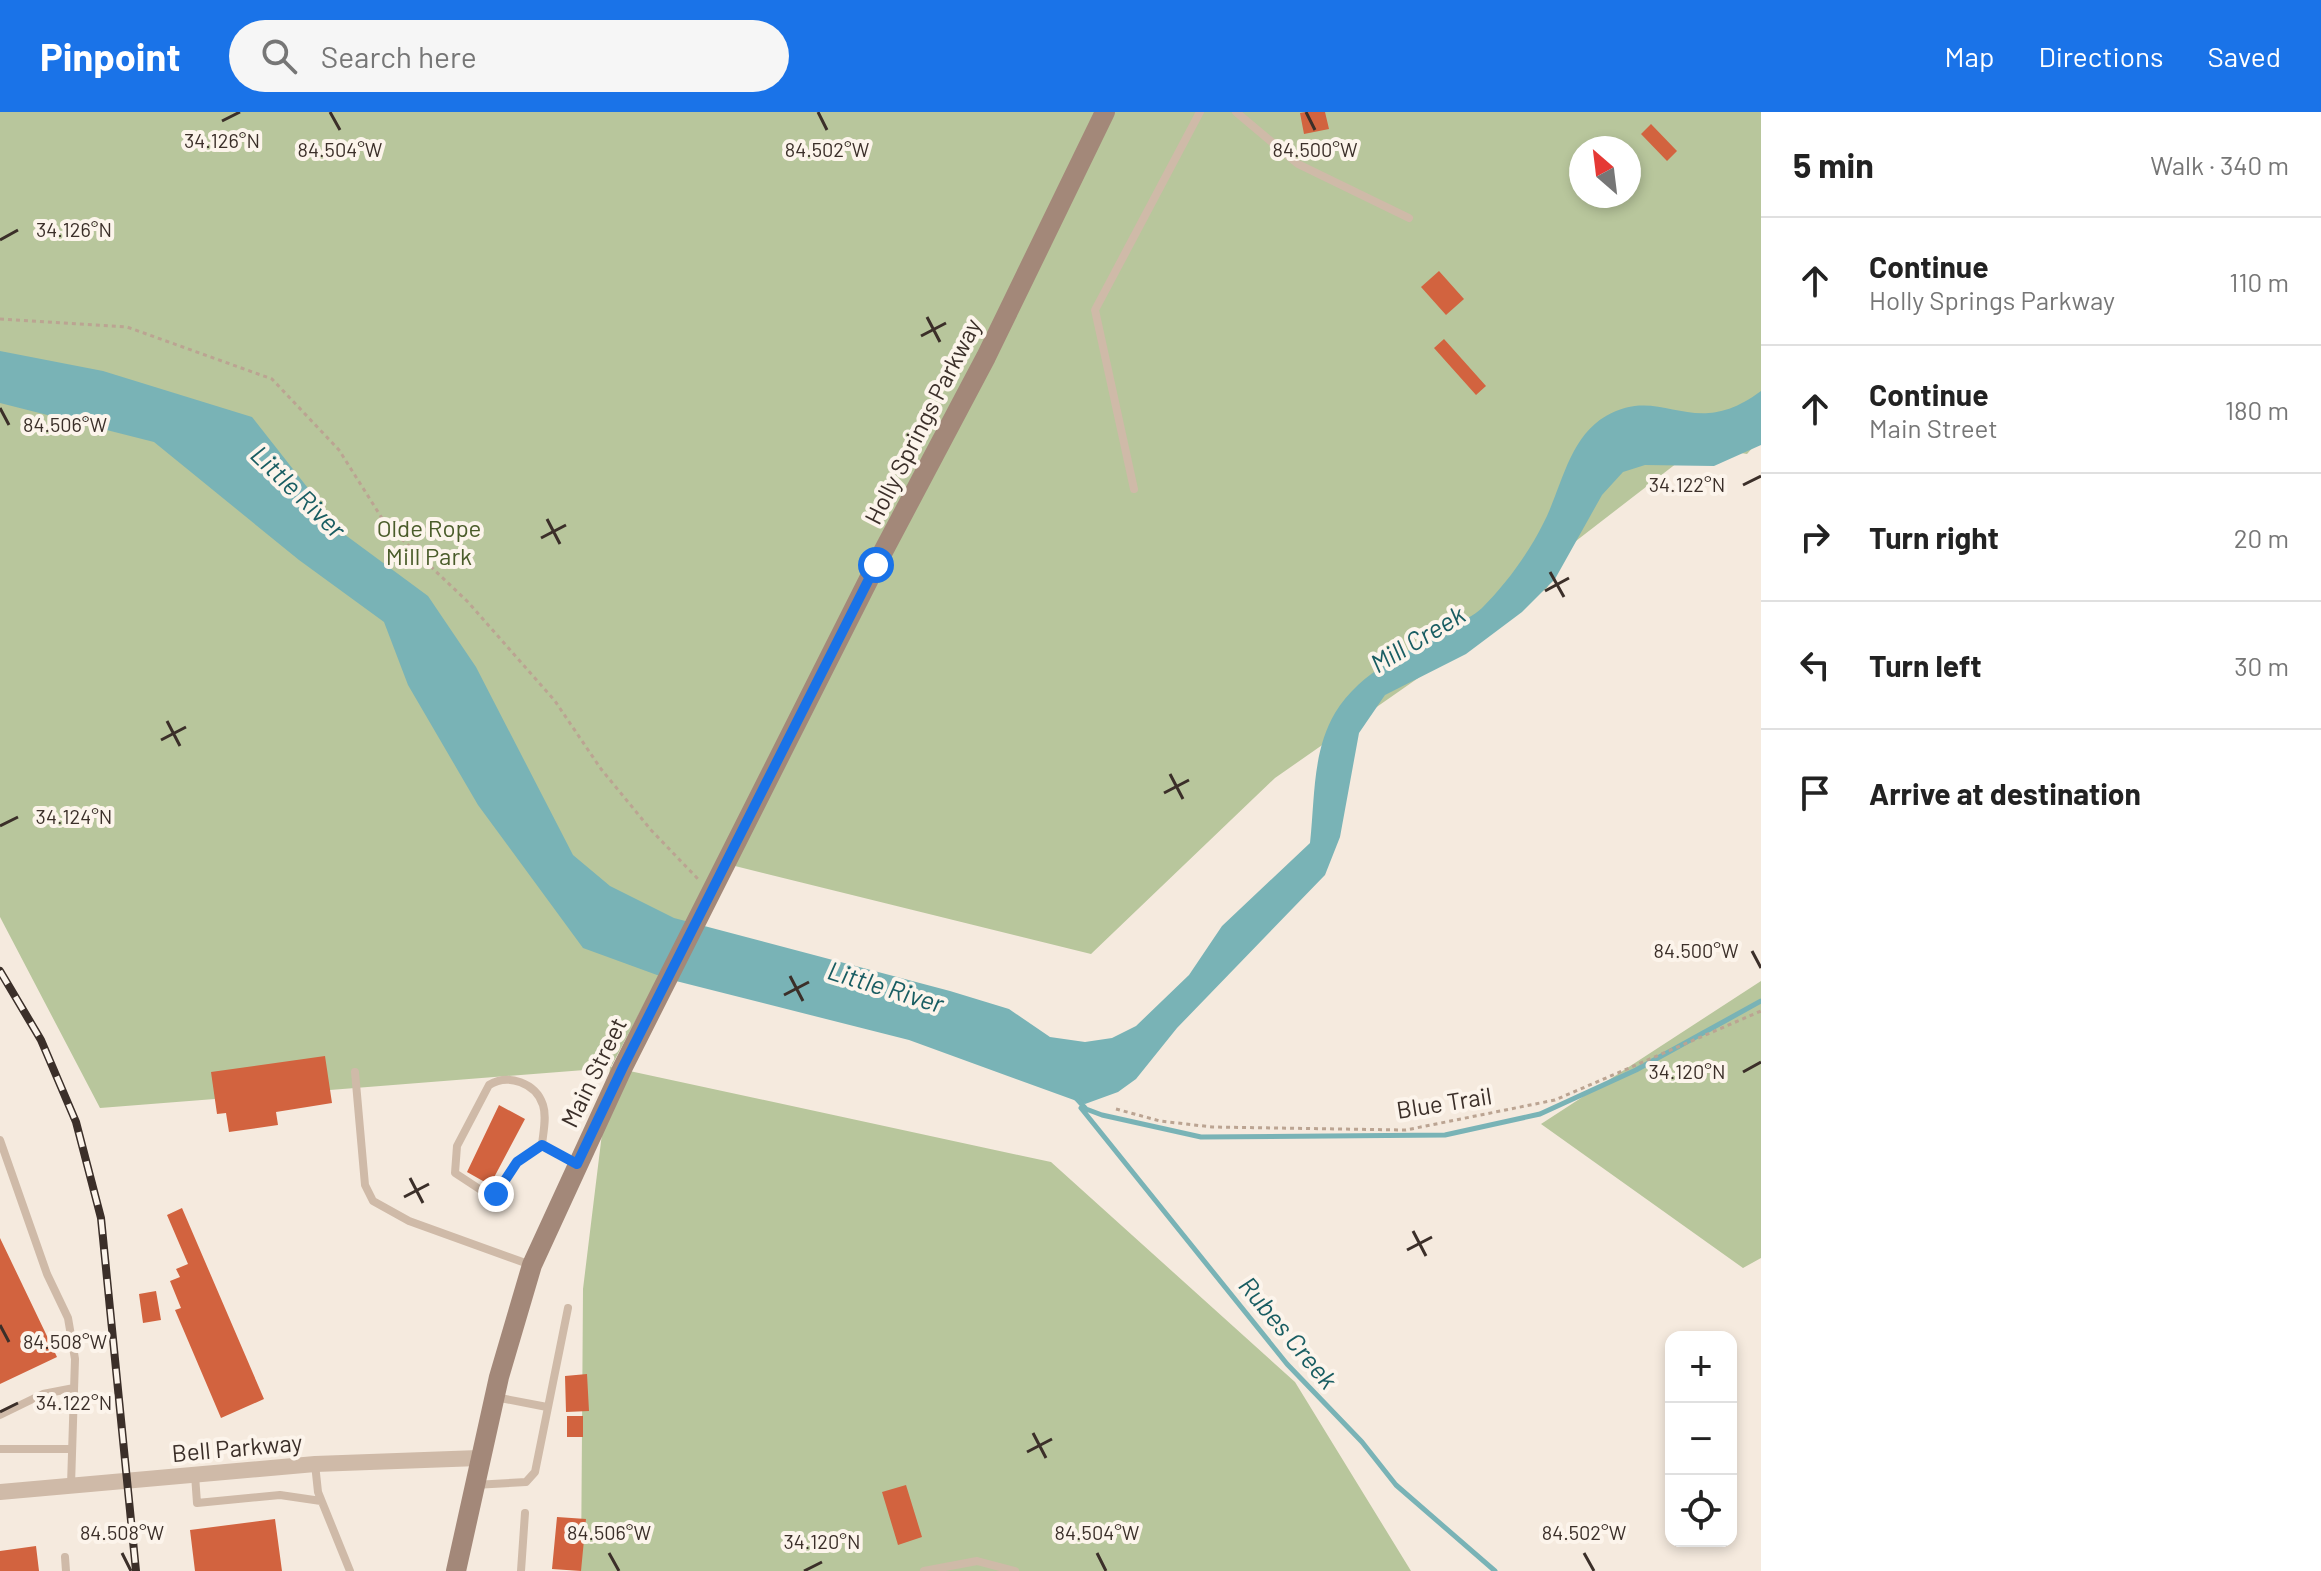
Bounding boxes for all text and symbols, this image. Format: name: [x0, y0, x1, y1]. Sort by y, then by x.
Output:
search box: [229, 20, 789, 92]
text: Pinpoint: [40, 33, 181, 79]
icon: search: [257, 34, 301, 78]
text: Search here: [321, 38, 477, 74]
text: Map: [1945, 39, 1994, 73]
text: Directions: [2038, 39, 2164, 73]
text: Saved: [2208, 39, 2281, 73]
text: 34.126°N: [184, 128, 260, 152]
north arrow: [1569, 136, 1641, 208]
text: 84.504°W: [298, 137, 383, 161]
text: 84.502°W: [785, 137, 870, 161]
text: 84.500°W: [1272, 137, 1358, 161]
text: 5 min: [1793, 144, 1874, 185]
text: Walk · 340 m: [2150, 149, 2289, 180]
text: 34.126°N: [36, 217, 112, 241]
text: Continue: [1869, 248, 1989, 284]
icon: ahead: [1793, 259, 1837, 303]
text: 110 m: [2229, 266, 2289, 297]
text: Holly Springs Parkway: [1869, 284, 2115, 315]
street label: Holly Springs Parkway: [858, 313, 986, 529]
text: Continue: [1869, 376, 1989, 412]
icon: ahead: [1793, 387, 1837, 431]
text: 180 m: [2225, 394, 2289, 425]
text: 84.506°W: [23, 412, 107, 436]
text: Main Street: [1869, 412, 1998, 443]
water label: Little River: [245, 438, 353, 544]
text: 34.122°N: [1649, 472, 1725, 496]
park label: Olde Rope Mill Park: [377, 513, 481, 570]
icon: right: [1793, 515, 1837, 559]
text: Turn right: [1869, 519, 1999, 555]
text: 20 m: [2234, 522, 2289, 553]
route start: [858, 547, 894, 583]
water label: Mill Creek: [1364, 597, 1470, 678]
icon: left: [1793, 643, 1837, 687]
text: Turn left: [1869, 647, 1982, 683]
text: 30 m: [2234, 650, 2289, 681]
icon: arrive: [1793, 771, 1837, 815]
text: Arrive at destination: [1869, 775, 2141, 811]
text: 34.124°N: [36, 804, 112, 828]
text: 84.500°W: [1653, 938, 1739, 962]
water label: Little River: [824, 954, 948, 1019]
street label: Main Street: [554, 1012, 632, 1132]
text: 34.120°N: [1648, 1059, 1726, 1083]
street label: Blue Trail: [1394, 1080, 1494, 1124]
route end: [478, 1176, 514, 1212]
water label: Rubes Creek: [1233, 1270, 1345, 1395]
text: 84.508°W: [23, 1329, 108, 1353]
map controls: [1665, 1331, 1737, 1547]
button: +: [1665, 1331, 1737, 1403]
text: 34.122°N: [36, 1390, 112, 1414]
button: −: [1665, 1403, 1737, 1475]
street label: Bell Parkway: [170, 1427, 304, 1467]
button: locate: [1665, 1475, 1737, 1547]
text: 84.508°W: [80, 1520, 165, 1544]
text: 84.506°W: [567, 1520, 651, 1544]
text: 84.504°W: [1055, 1520, 1140, 1544]
text: 84.502°W: [1542, 1520, 1627, 1544]
text: 34.120°N: [783, 1529, 861, 1553]

